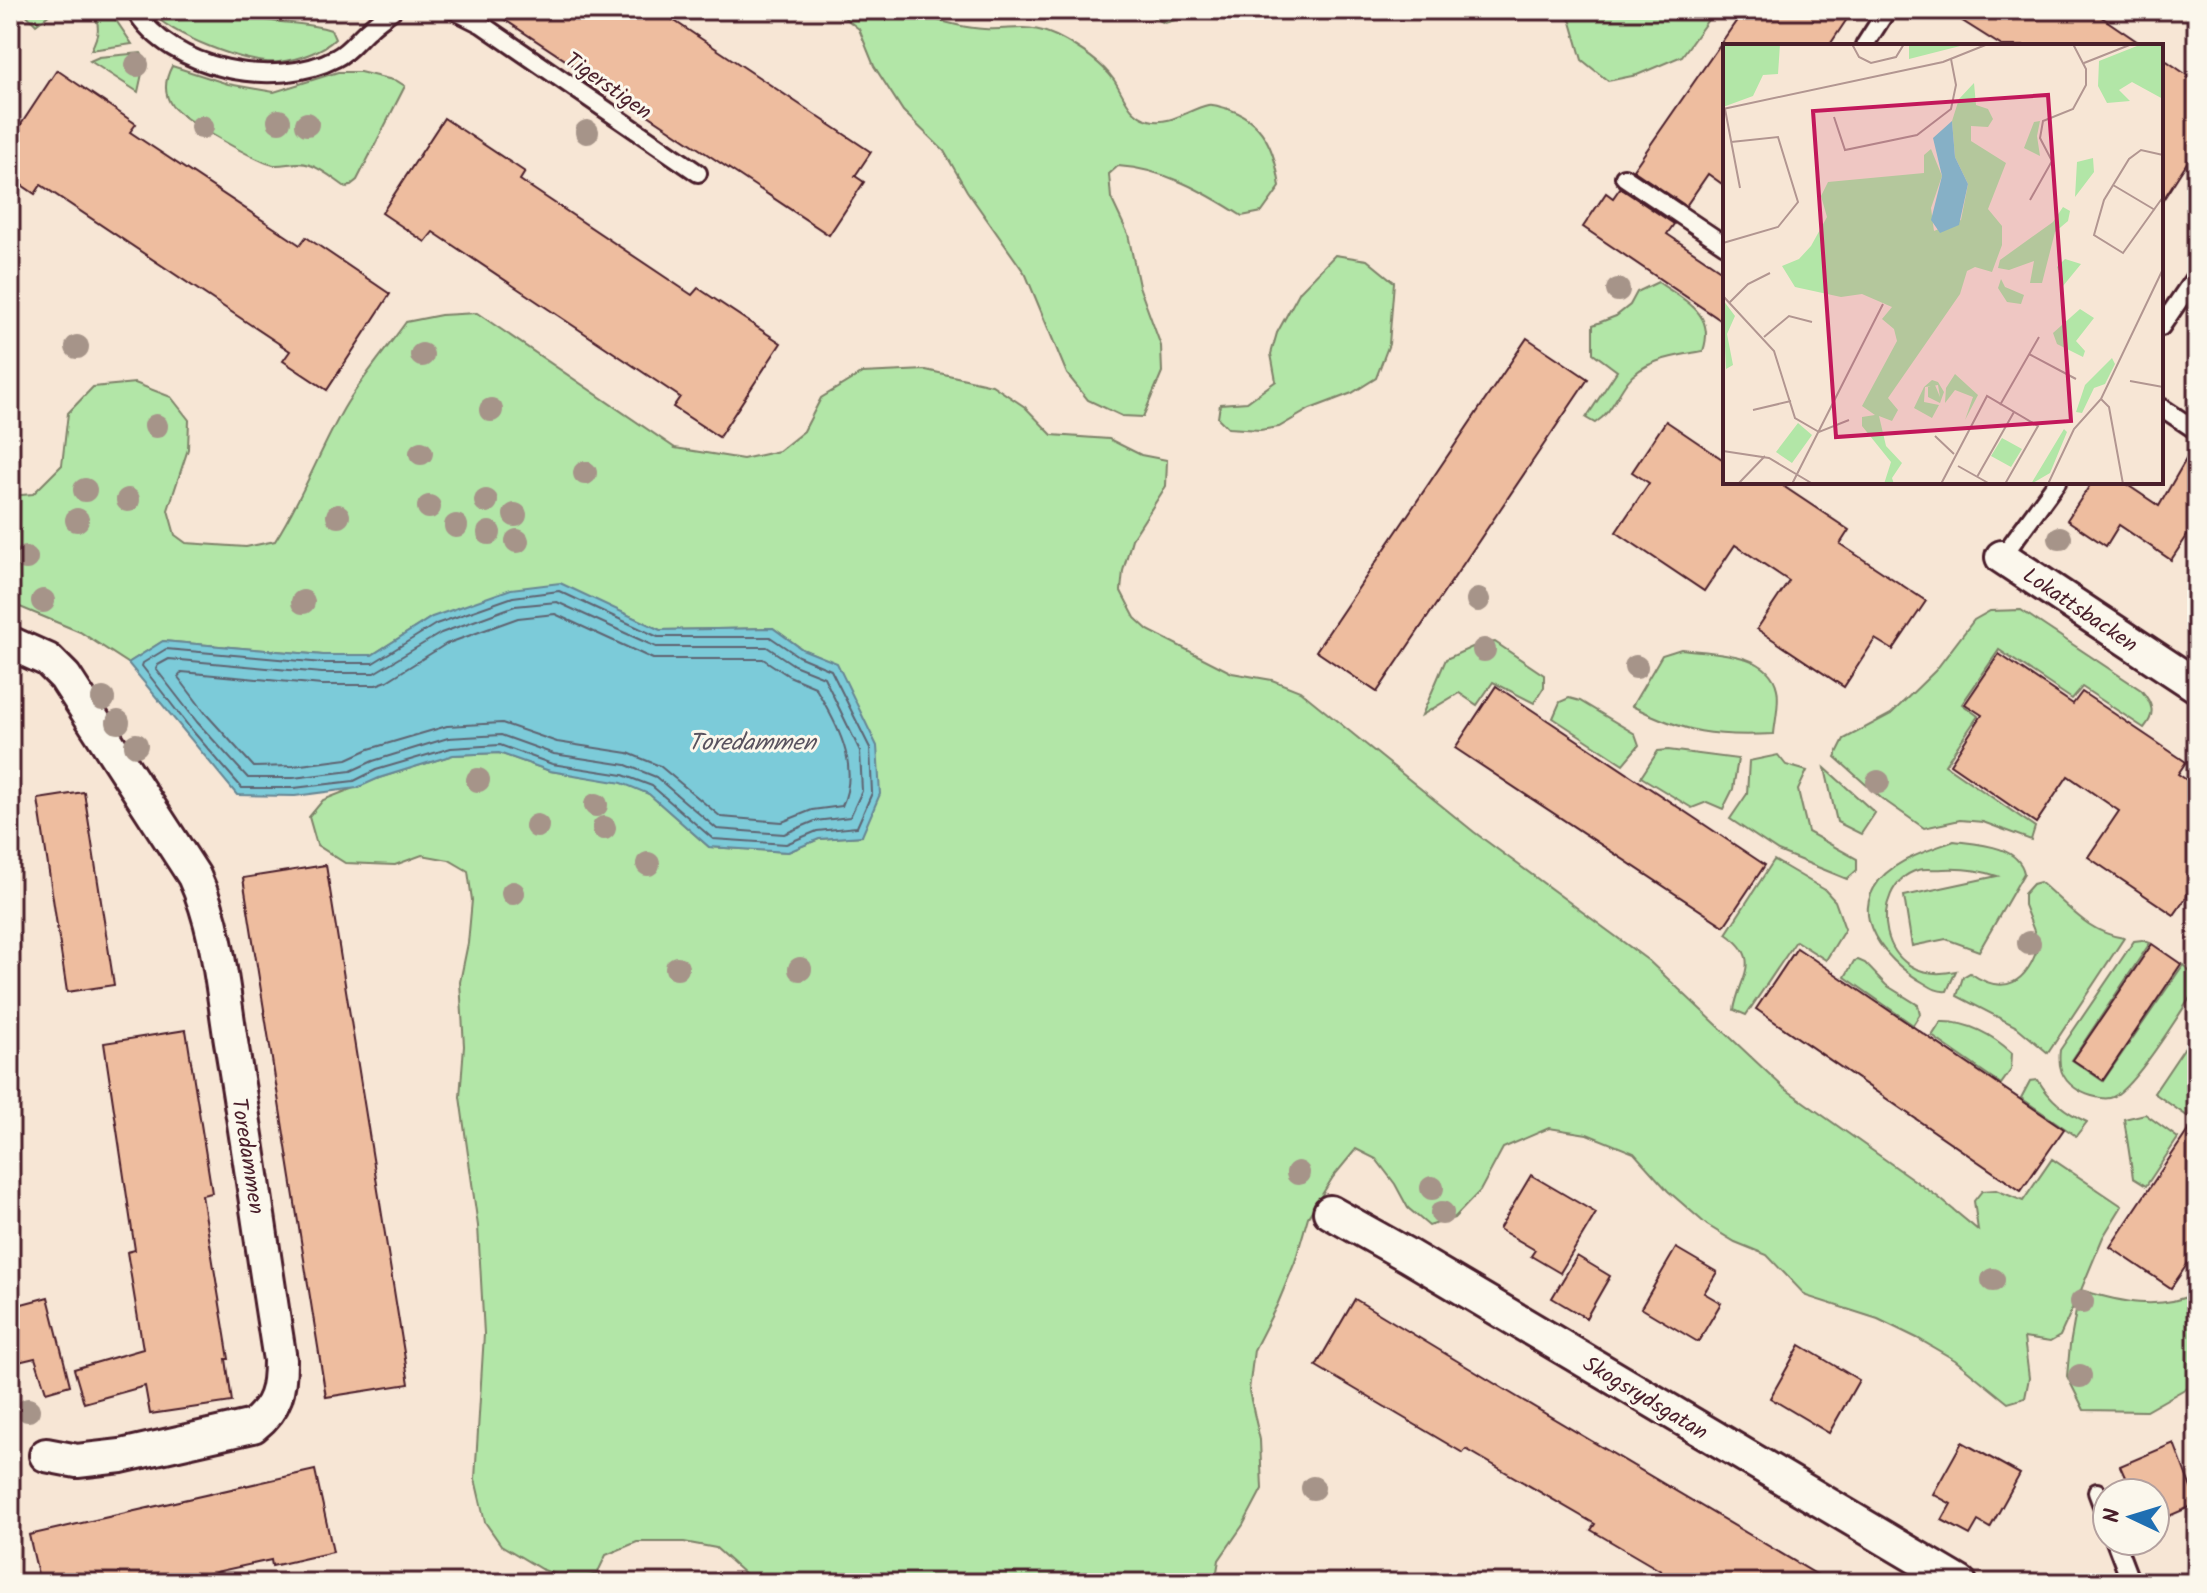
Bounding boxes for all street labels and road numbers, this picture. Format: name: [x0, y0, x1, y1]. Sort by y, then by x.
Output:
street label: Tigerstigen: [557, 44, 658, 130]
street label: Lokattsbacken: [2015, 559, 2144, 663]
street label: Toredammen: [220, 1096, 273, 1217]
street label: Skogsrydsgatan: [1575, 1348, 1714, 1450]

